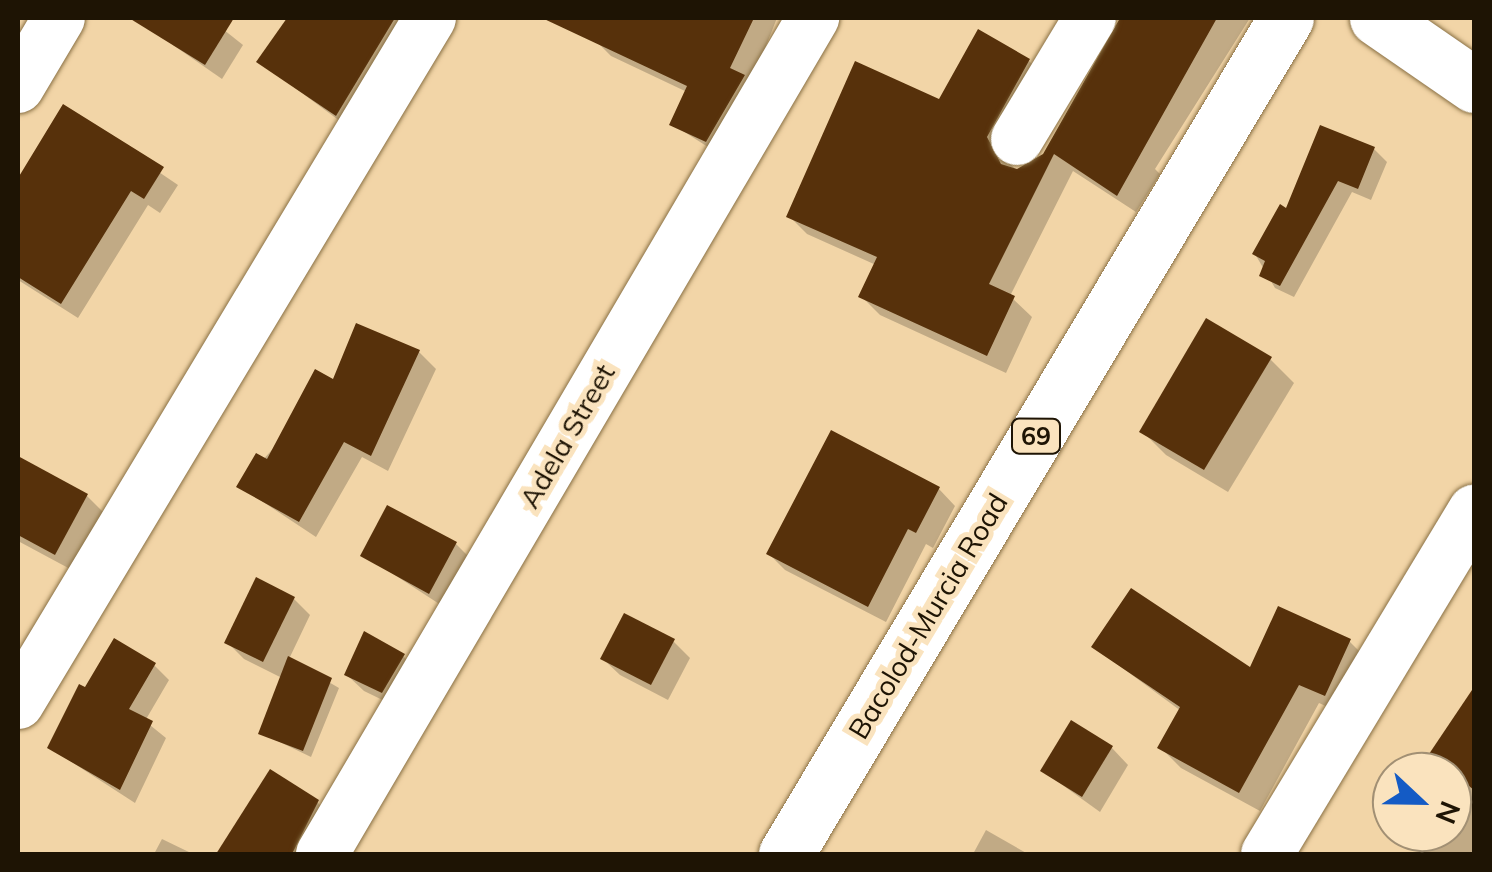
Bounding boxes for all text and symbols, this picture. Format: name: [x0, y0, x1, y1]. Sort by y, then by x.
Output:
street label: Adela Street: [512, 358, 622, 514]
road number: 69: [1011, 416, 1061, 456]
street label: Bacolod-Murcia Road: [841, 487, 1015, 745]
north arrow: [1372, 752, 1472, 852]
text: N: [1428, 796, 1469, 829]

